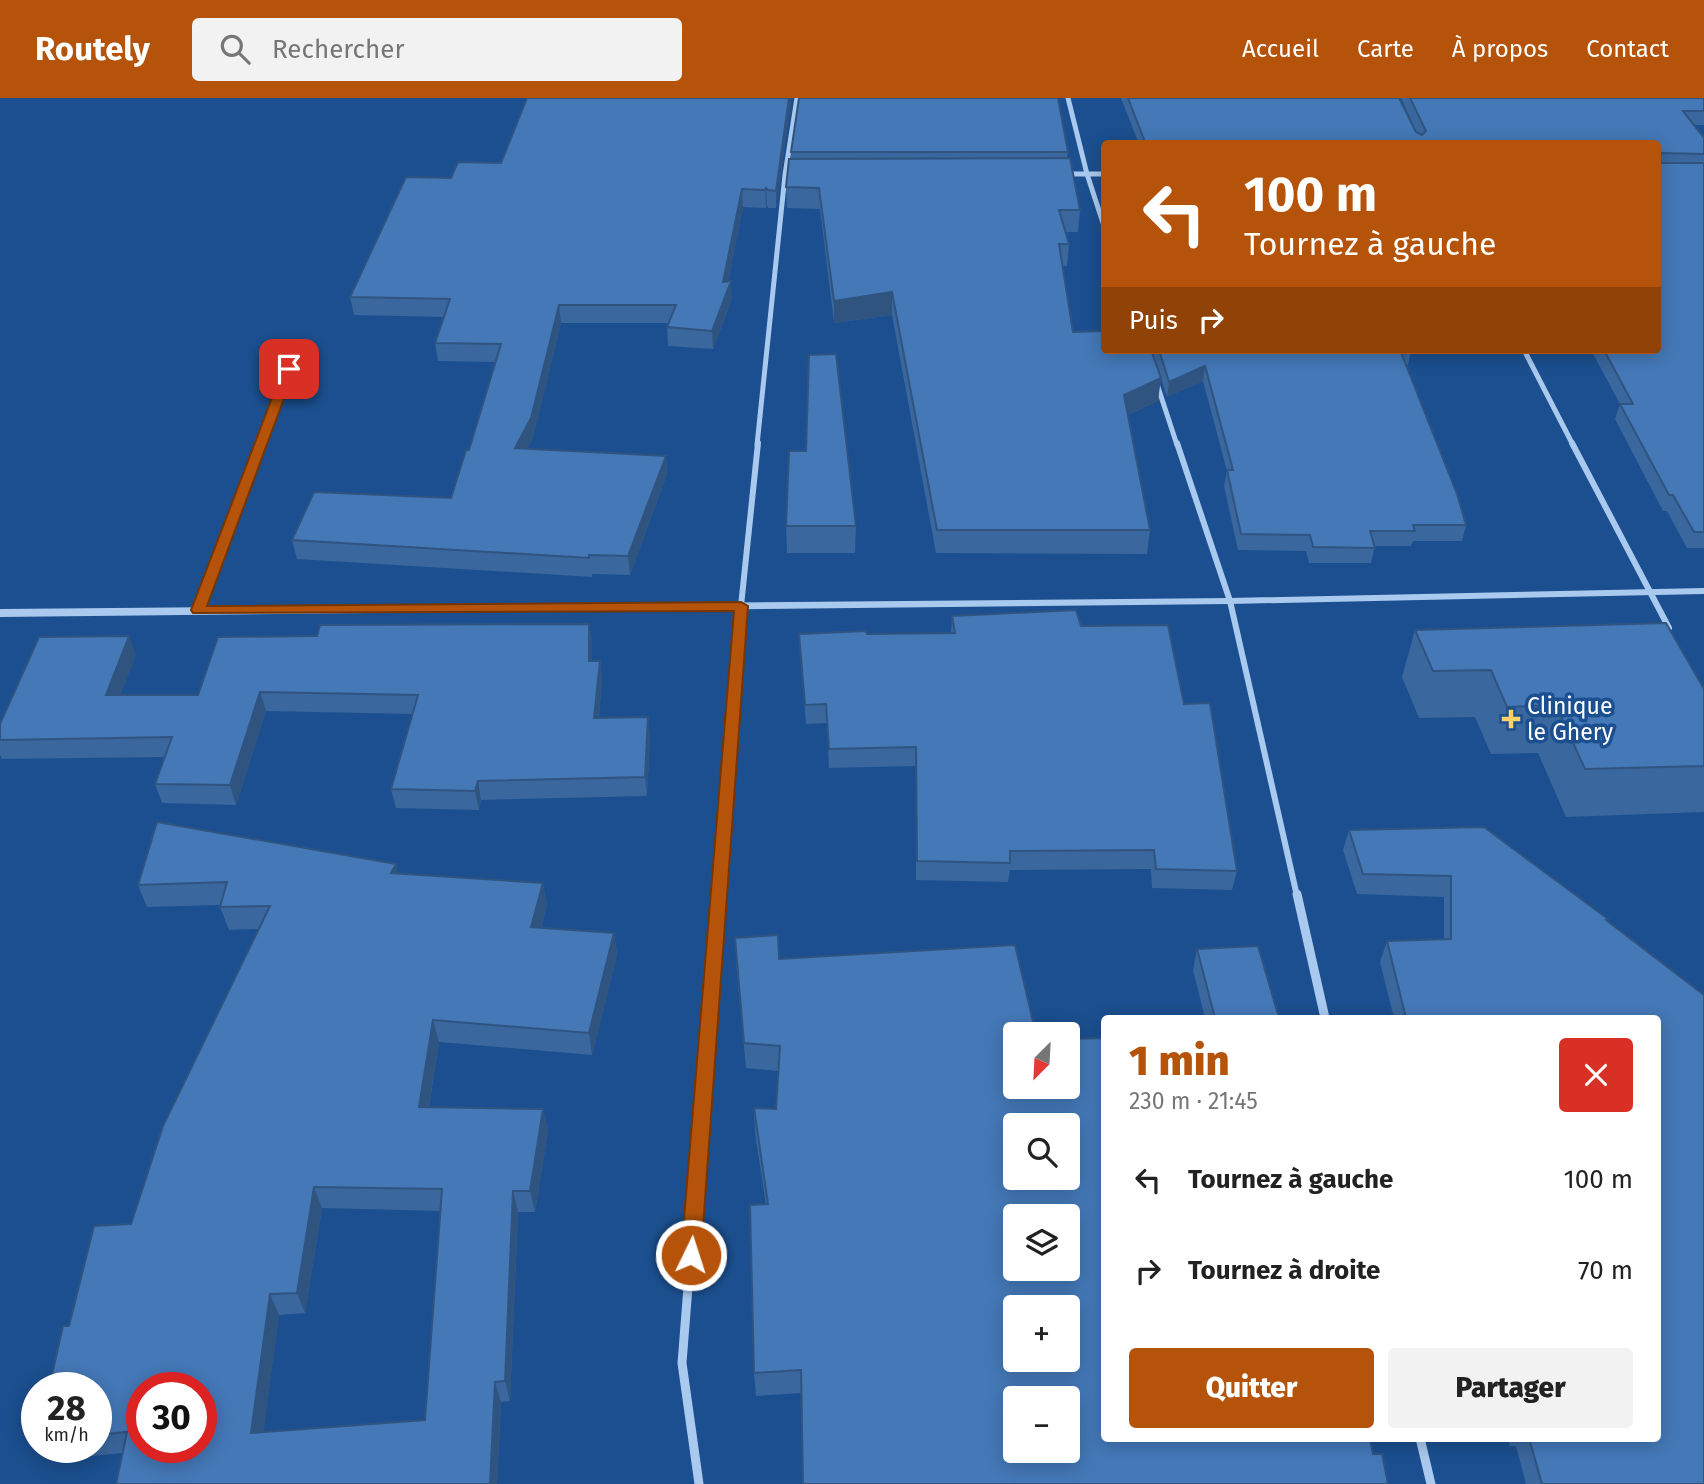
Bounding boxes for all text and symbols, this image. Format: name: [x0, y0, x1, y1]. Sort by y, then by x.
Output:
search box: [192, 18, 682, 81]
text: Routely: [35, 29, 150, 69]
icon: search: [216, 30, 254, 68]
text: Rechercher: [272, 34, 404, 65]
text: Accueil: [1242, 35, 1319, 63]
text: Carte: [1357, 35, 1414, 63]
text: À propos: [1452, 35, 1548, 63]
text: Contact: [1586, 35, 1669, 63]
text: 100 m: [1244, 165, 1377, 224]
icon: left: [1129, 168, 1220, 259]
text: Tournez à gauche: [1244, 225, 1496, 263]
icon: right: [1192, 301, 1230, 339]
text: Puis: [1129, 305, 1178, 336]
pin: [259, 339, 319, 399]
icon: arrive: [270, 350, 308, 388]
place label: Clinique le Ghery: [1527, 692, 1614, 746]
marker: Clinique le Ghery: [1501, 709, 1521, 729]
north arrow: [1003, 1022, 1080, 1099]
map controls: [1003, 1022, 1080, 1463]
text: 1 min: [1129, 1036, 1230, 1086]
button: close: [1559, 1038, 1633, 1112]
text: 230 m · 21:45: [1129, 1087, 1258, 1115]
button: search: [1003, 1113, 1080, 1190]
icon: left: [1129, 1161, 1167, 1199]
text: Tournez à gauche: [1188, 1164, 1393, 1195]
text: 100 m: [1564, 1164, 1633, 1195]
button: layers: [1003, 1204, 1080, 1281]
position arrow: [654, 1218, 728, 1292]
icon: right: [1129, 1252, 1167, 1290]
text: Tournez à droite: [1188, 1255, 1380, 1286]
text: 70 m: [1578, 1255, 1633, 1286]
button: +: [1003, 1295, 1080, 1372]
button: Quitter: [1129, 1348, 1374, 1428]
button: Partager: [1388, 1348, 1633, 1428]
speed limit sign: 30: [126, 1372, 217, 1463]
button: −: [1003, 1386, 1080, 1463]
text: 28: [47, 1387, 86, 1429]
text: km/h: [44, 1424, 89, 1446]

